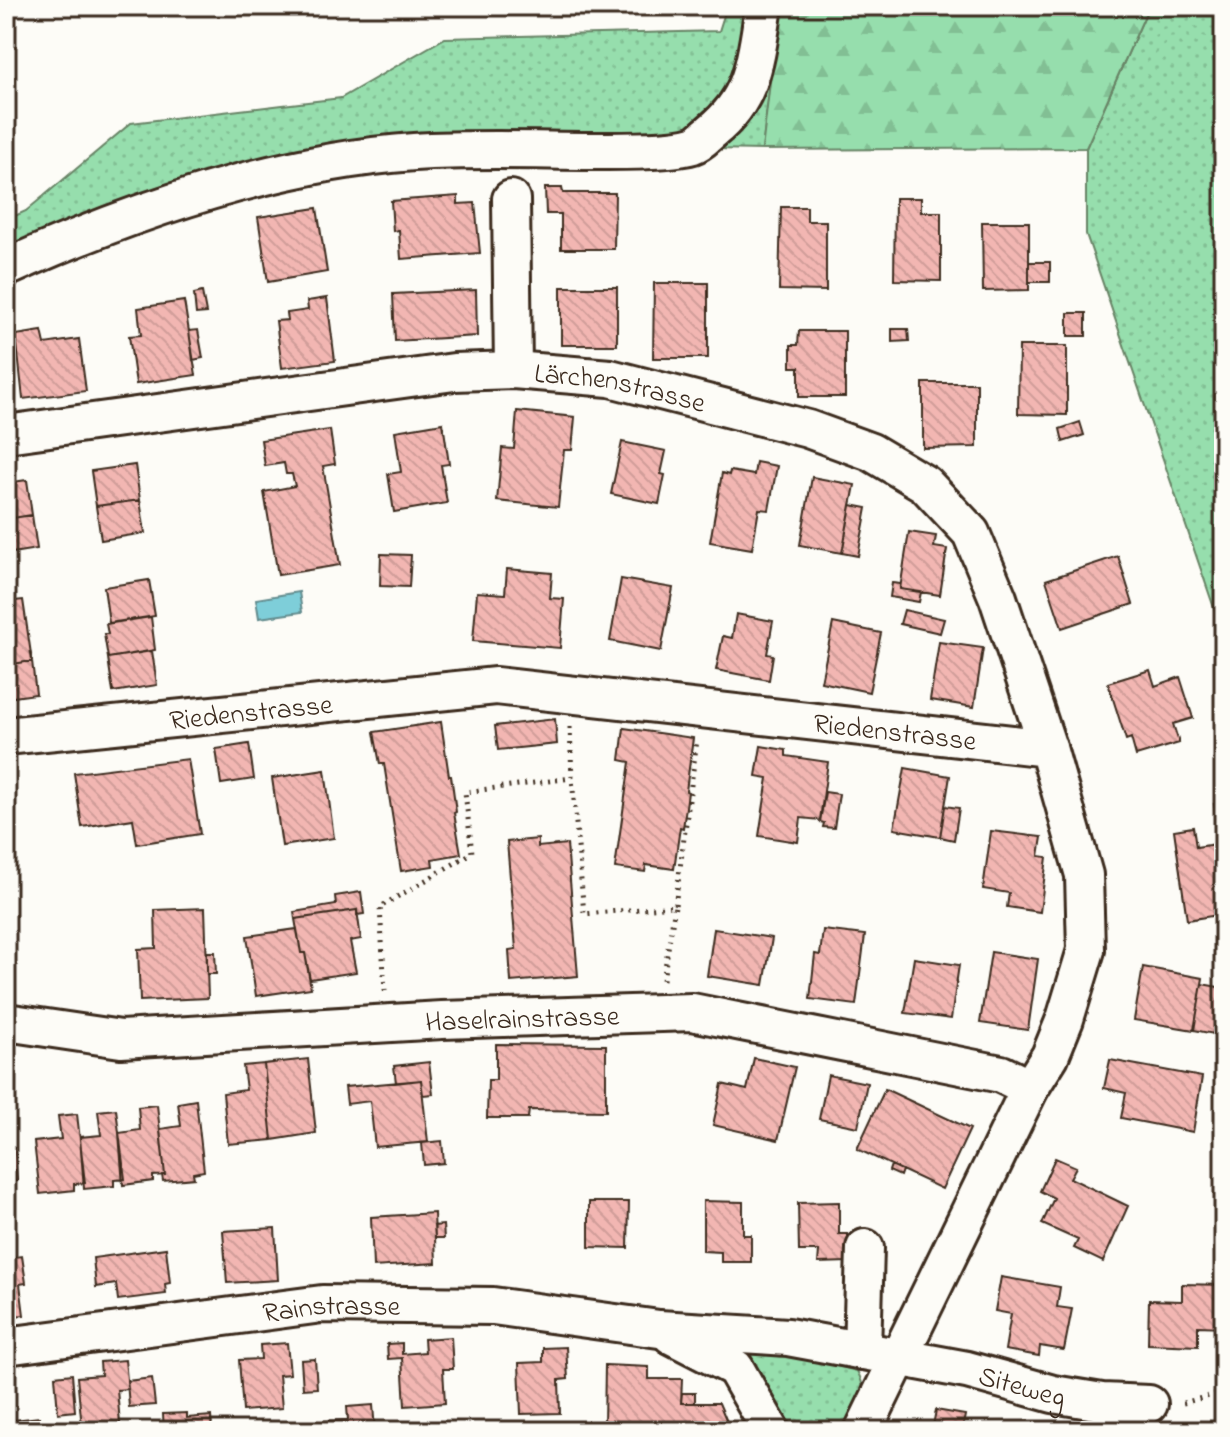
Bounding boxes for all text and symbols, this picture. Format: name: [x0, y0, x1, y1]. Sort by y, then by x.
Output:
street label: Lärchenstrasse: [533, 355, 710, 426]
street label: Riedenstrasse: [168, 686, 335, 743]
street label: Riedenstrasse: [811, 705, 979, 764]
street label: Haselrainstrasse: [424, 997, 620, 1045]
street label: Rainstrasse: [260, 1287, 401, 1336]
street label: Siteweg: [973, 1357, 1068, 1420]

